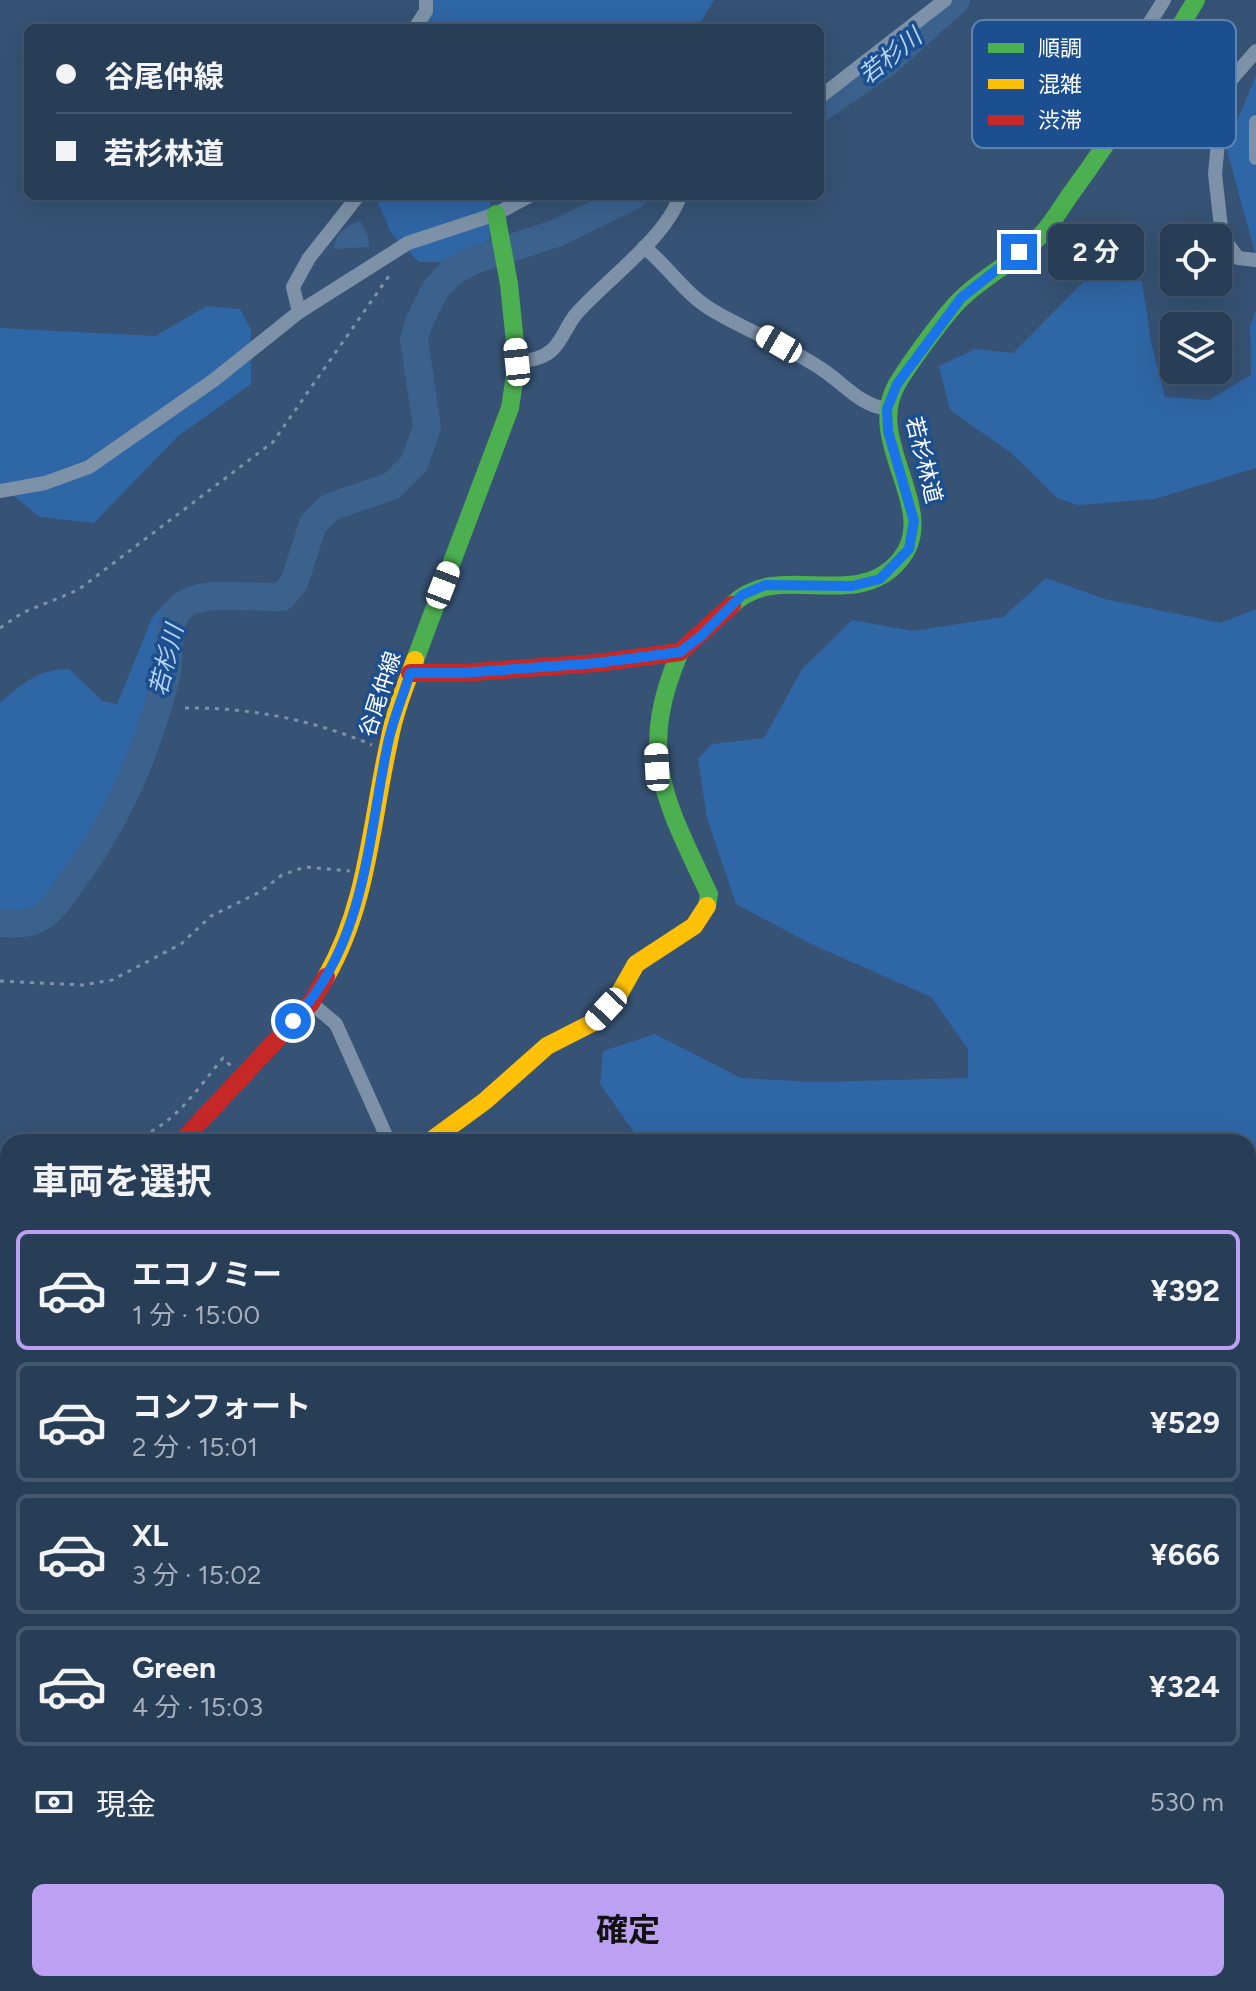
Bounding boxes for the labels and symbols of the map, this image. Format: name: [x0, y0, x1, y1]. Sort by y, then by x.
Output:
water label: 若杉川: [853, 20, 929, 90]
legend: [972, 20, 1236, 148]
text: 順調: [1038, 35, 1082, 62]
text: 混雑: [1038, 71, 1082, 98]
text: 渋滞: [1038, 107, 1082, 134]
callout: 2 分: [1047, 224, 1143, 280]
route end: [1001, 234, 1037, 270]
car: [752, 322, 806, 366]
car: [503, 337, 531, 387]
street label: 若杉林道: [900, 414, 948, 506]
car: [423, 558, 463, 612]
water label: 若杉川: [143, 619, 190, 698]
street label: 谷尾仲線: [354, 648, 406, 740]
car: [644, 742, 670, 792]
car: [581, 983, 631, 1035]
route start: [275, 1003, 311, 1039]

